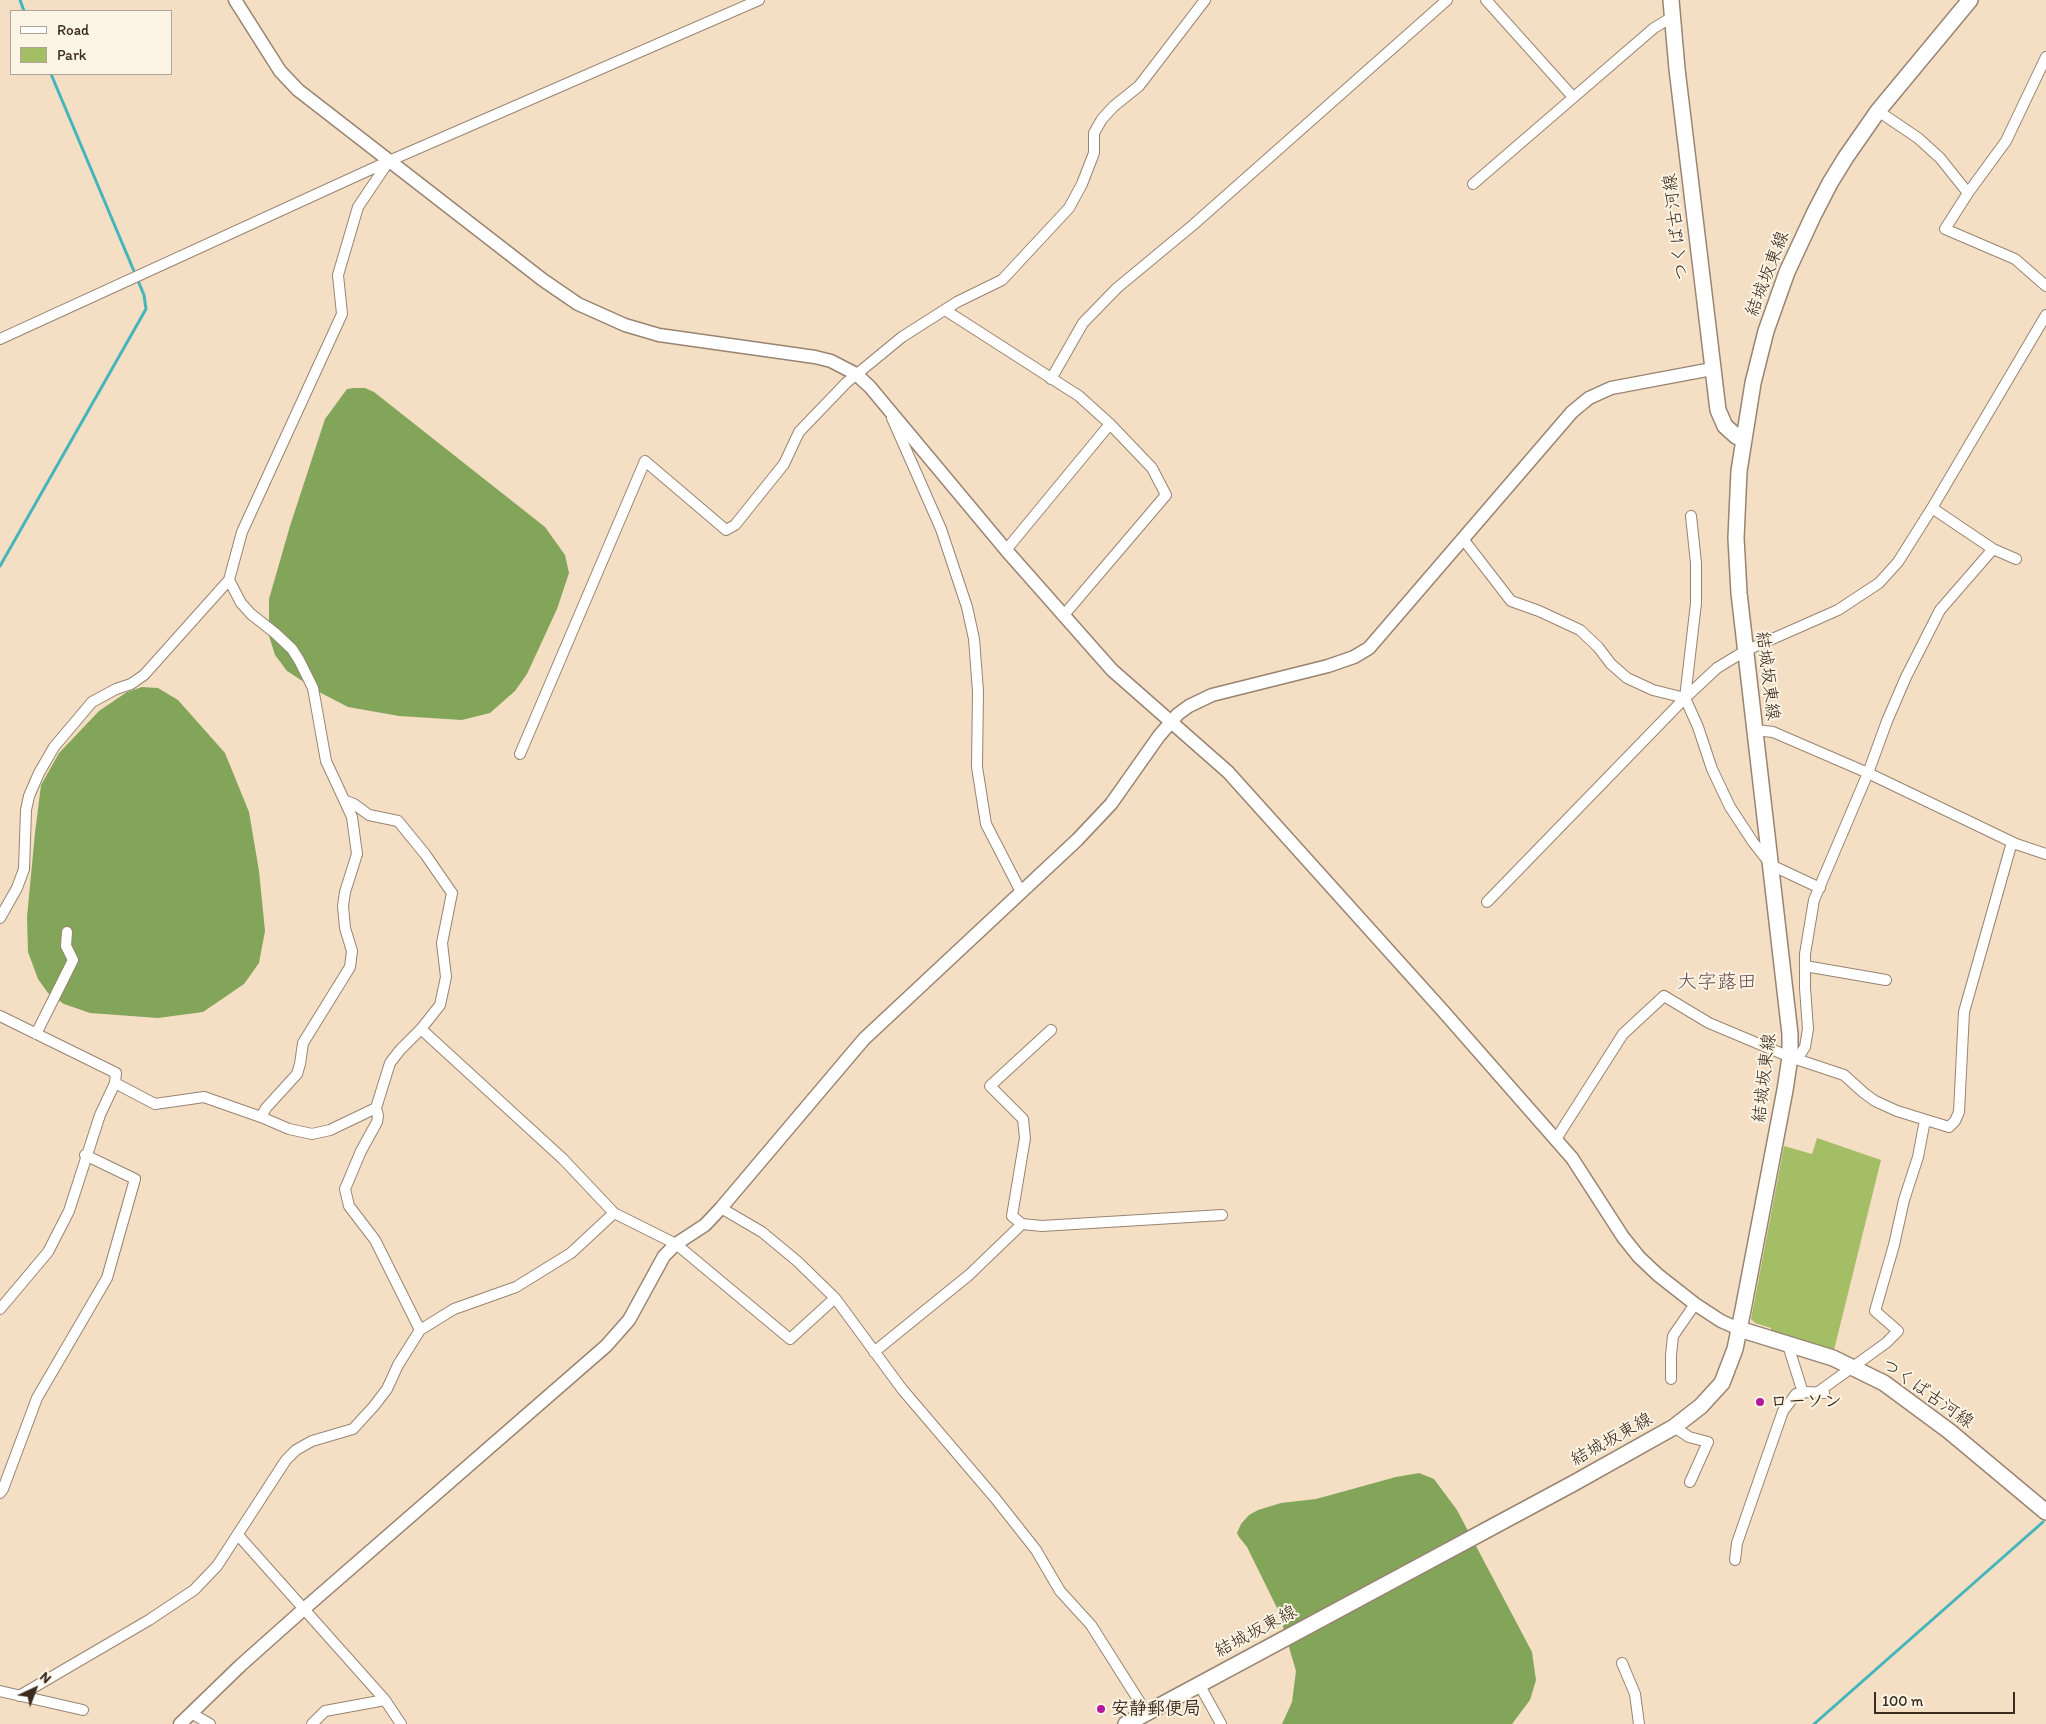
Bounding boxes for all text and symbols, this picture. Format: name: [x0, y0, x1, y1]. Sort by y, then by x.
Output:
legend: [10, 10, 172, 75]
text: Road: [57, 21, 89, 39]
text: Park: [57, 46, 87, 64]
street label: つくば古河線: [1660, 172, 1694, 282]
street label: 結城坂東線: [1742, 228, 1794, 320]
street label: 結城坂東線: [1751, 630, 1783, 722]
district label: 大字蕗田: [1677, 971, 1757, 995]
street label: 結城坂東線: [1749, 1032, 1781, 1124]
street label: つくば古河線: [1877, 1354, 1977, 1434]
place label: ローソン: [1770, 1391, 1842, 1413]
marker: ローソン: [1754, 1396, 1766, 1408]
street label: 結城坂東線: [1567, 1409, 1657, 1471]
street label: 結城坂東線: [1211, 1601, 1301, 1663]
north arrow: [10, 1664, 60, 1714]
text: N: [36, 1668, 55, 1687]
scale bar: [1876, 1682, 2017, 1714]
text: 100 m: [1882, 1692, 1923, 1710]
place label: 安静郵便局: [1111, 1698, 1201, 1720]
marker: 安静郵便局: [1095, 1703, 1107, 1715]

